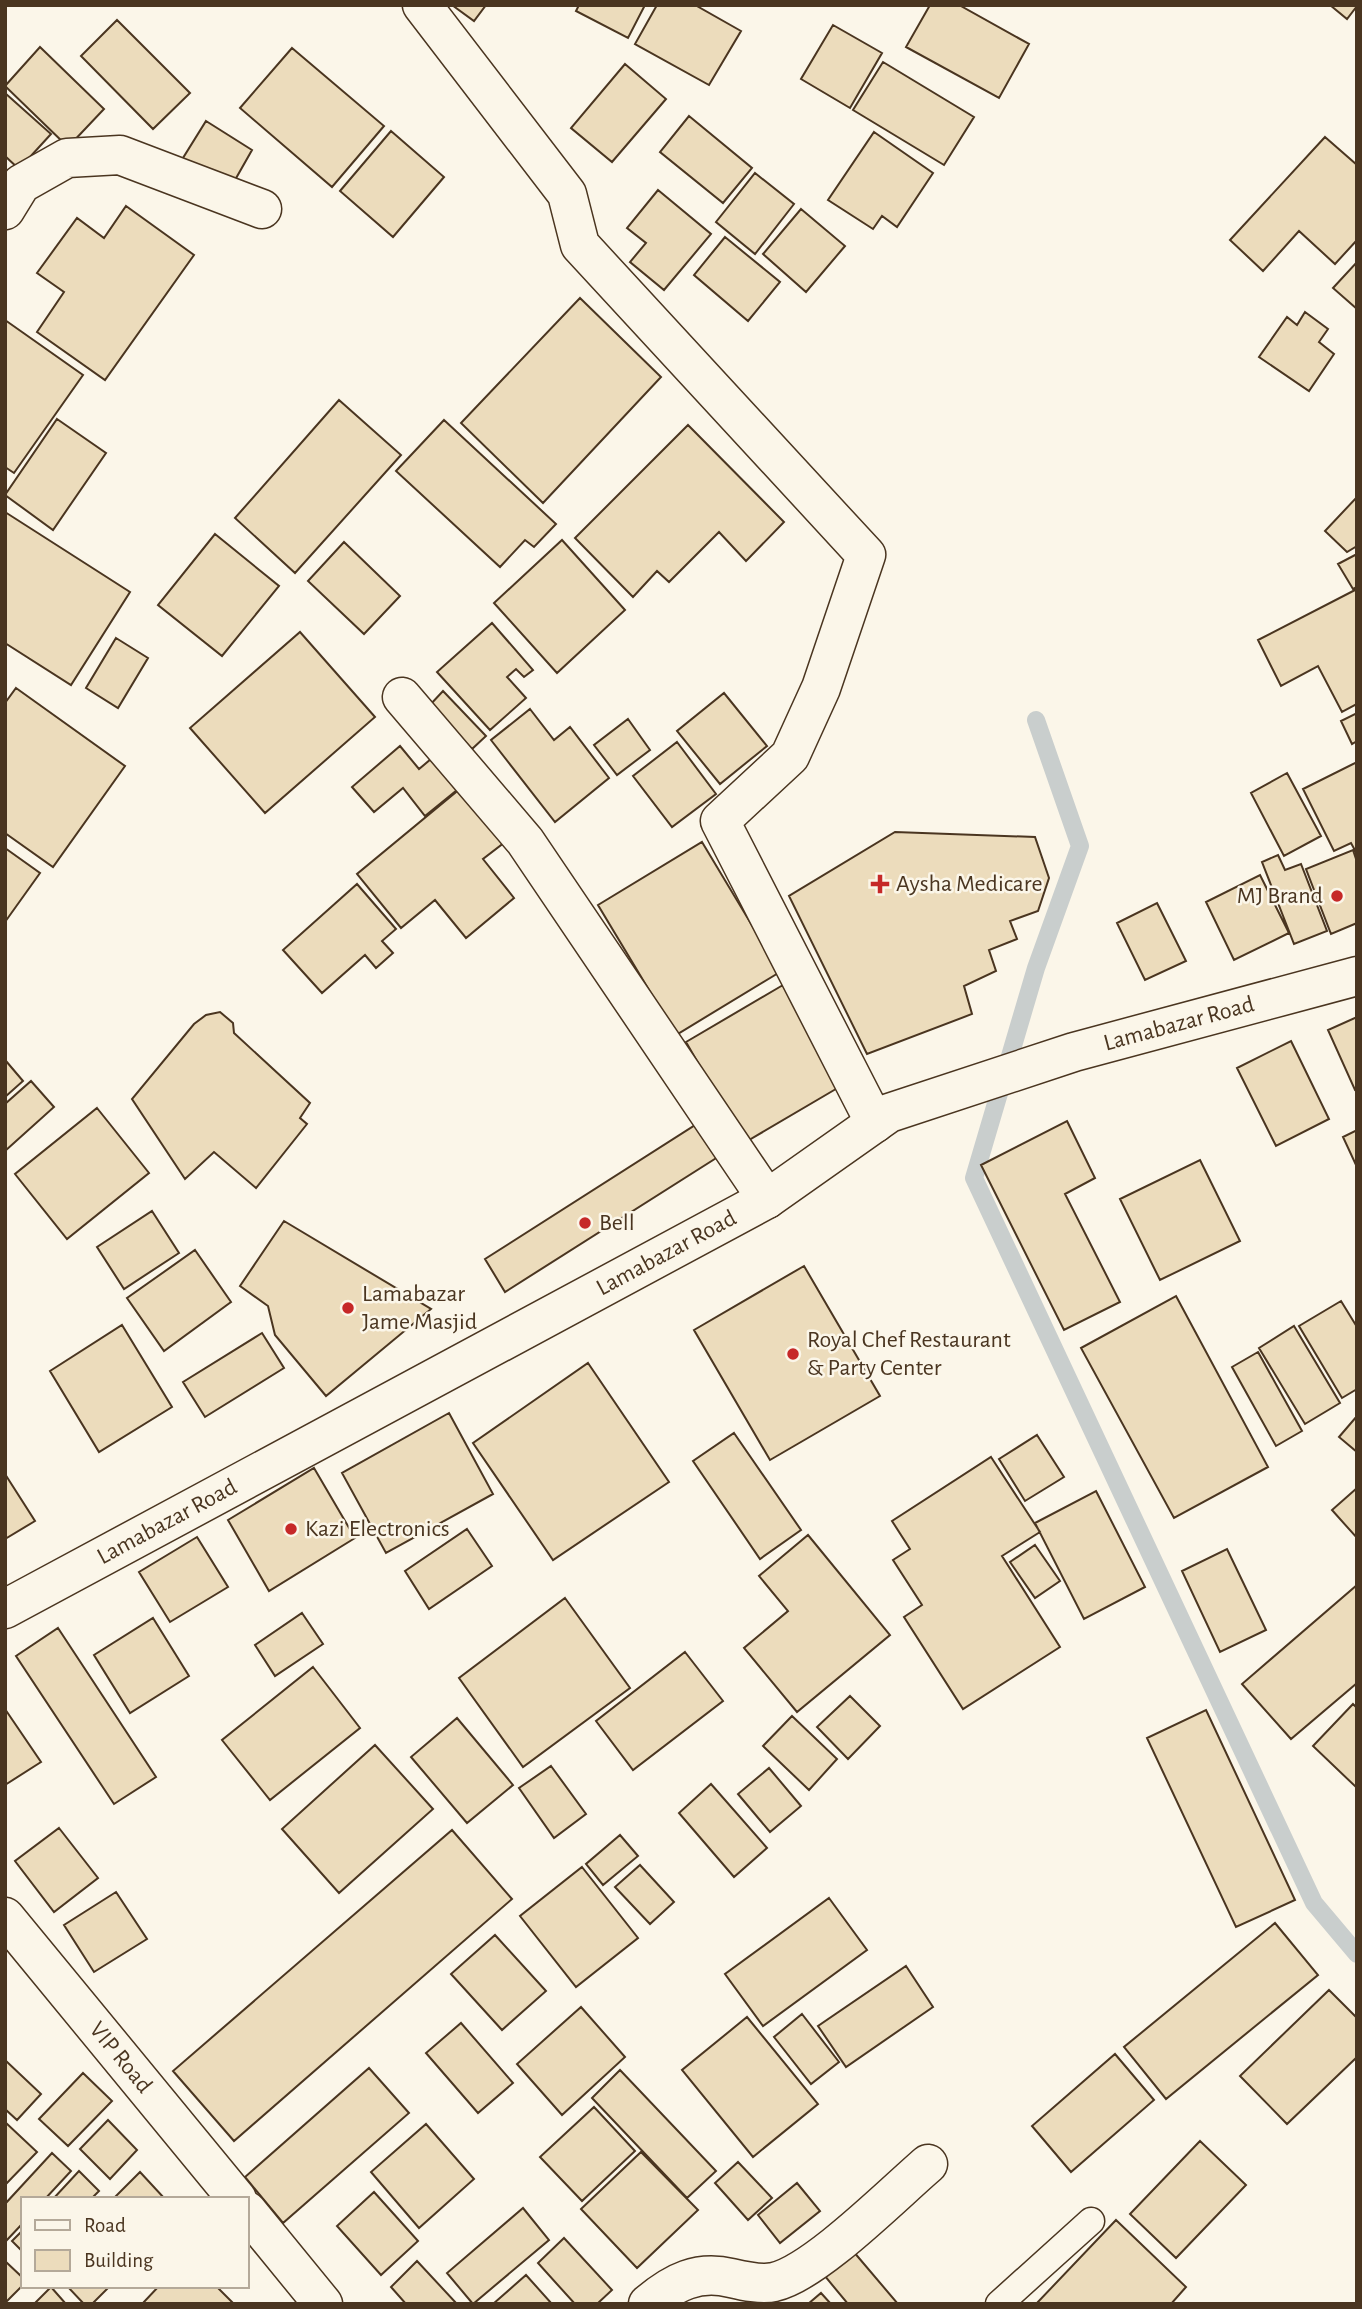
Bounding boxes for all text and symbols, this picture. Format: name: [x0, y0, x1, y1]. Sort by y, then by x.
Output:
place label: Aysha Medicare: [896, 872, 1042, 896]
marker: Aysha Medicare: [870, 874, 890, 894]
place label: MJ Brand: [1237, 884, 1323, 908]
marker: MJ Brand: [1329, 888, 1345, 904]
street label: Lamabazar Road: [1101, 992, 1257, 1055]
street label: Lamabazar Road: [592, 1206, 740, 1300]
place label: Bell: [599, 1211, 635, 1235]
marker: Bell: [577, 1215, 593, 1231]
place label: Lamabazar Jame Masjid: [362, 1282, 477, 1334]
marker: Lamabazar Jame Masjid: [340, 1300, 356, 1316]
place label: Royal Chef Restaurant & Party Center: [807, 1328, 1011, 1380]
marker: Royal Chef Restaurant & Party Center: [785, 1346, 801, 1362]
street label: Lamabazar Road: [93, 1475, 241, 1569]
place label: Kazi Electronics: [305, 1517, 450, 1541]
marker: Kazi Electronics: [283, 1521, 299, 1537]
street label: VIP Road: [85, 2017, 157, 2098]
legend: [21, 2197, 248, 2288]
text: Road: [84, 2215, 126, 2236]
text: Building: [84, 2250, 154, 2271]

